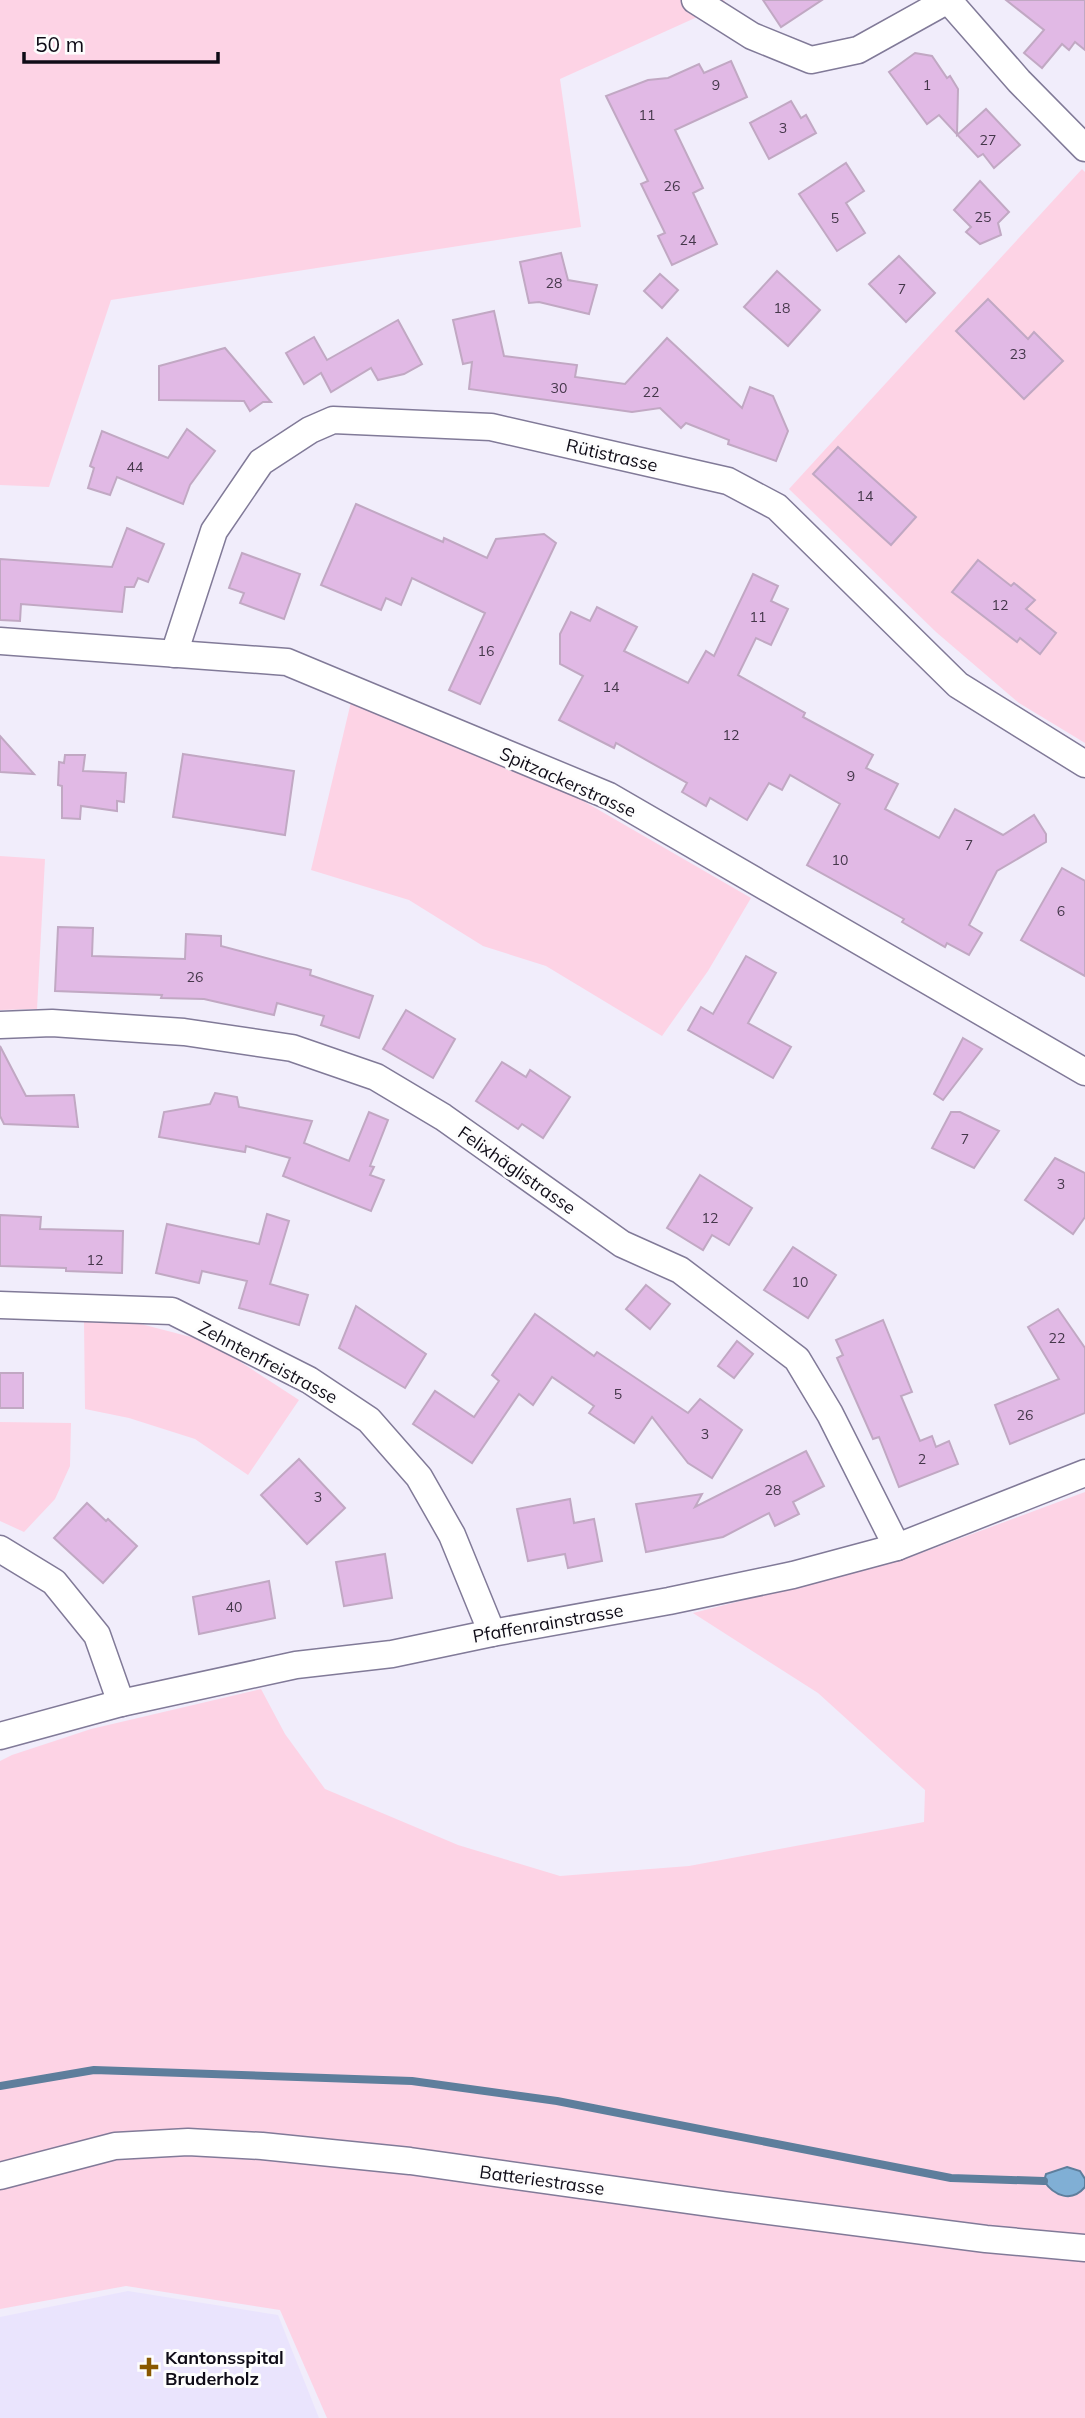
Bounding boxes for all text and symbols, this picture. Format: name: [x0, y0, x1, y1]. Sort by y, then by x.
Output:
scale bar: [24, 21, 219, 65]
text: 50 m: [35, 31, 84, 57]
house number: 9: [712, 76, 720, 94]
house number: 1: [923, 76, 931, 94]
house number: 11: [639, 106, 655, 124]
house number: 3: [779, 119, 787, 137]
house number: 27: [980, 131, 996, 149]
house number: 26: [664, 177, 680, 195]
house number: 25: [975, 208, 991, 226]
house number: 5: [831, 209, 839, 227]
house number: 24: [680, 231, 697, 249]
house number: 28: [546, 274, 562, 292]
house number: 7: [898, 280, 906, 298]
house number: 18: [774, 299, 790, 317]
house number: 23: [1010, 345, 1026, 363]
house number: 30: [551, 379, 567, 397]
house number: 22: [643, 383, 659, 401]
street label: Rütistrasse: [564, 433, 660, 477]
house number: 44: [127, 458, 144, 476]
house number: 14: [857, 487, 874, 505]
house number: 12: [992, 596, 1008, 614]
house number: 11: [750, 608, 766, 626]
house number: 16: [478, 642, 494, 660]
house number: 14: [603, 678, 620, 696]
house number: 12: [723, 726, 739, 744]
street label: Spitzackerstrasse: [496, 742, 640, 822]
house number: 9: [847, 767, 855, 785]
house number: 7: [965, 836, 973, 854]
house number: 10: [832, 851, 848, 869]
house number: 6: [1057, 902, 1065, 920]
house number: 26: [187, 968, 203, 986]
street label: Felixhäglistrasse: [454, 1121, 580, 1219]
house number: 7: [961, 1130, 969, 1148]
house number: 3: [1057, 1175, 1065, 1193]
house number: 12: [702, 1209, 718, 1227]
house number: 12: [87, 1251, 103, 1269]
house number: 10: [792, 1273, 808, 1291]
street label: Zehntenfreistrasse: [194, 1316, 342, 1408]
house number: 22: [1049, 1329, 1065, 1347]
house number: 5: [614, 1385, 622, 1403]
house number: 26: [1017, 1406, 1033, 1424]
house number: 3: [701, 1425, 709, 1443]
house number: 2: [918, 1450, 926, 1468]
house number: 28: [765, 1481, 781, 1499]
house number: 3: [314, 1488, 322, 1506]
house number: 40: [226, 1598, 242, 1616]
street label: Pfaffenrainstrasse: [471, 1598, 625, 1648]
street label: Batteriestrasse: [478, 2160, 606, 2200]
place label: Kantonsspital Bruderholz: [165, 2346, 284, 2390]
marker: Kantonsspital Bruderholz: [139, 2357, 159, 2377]

